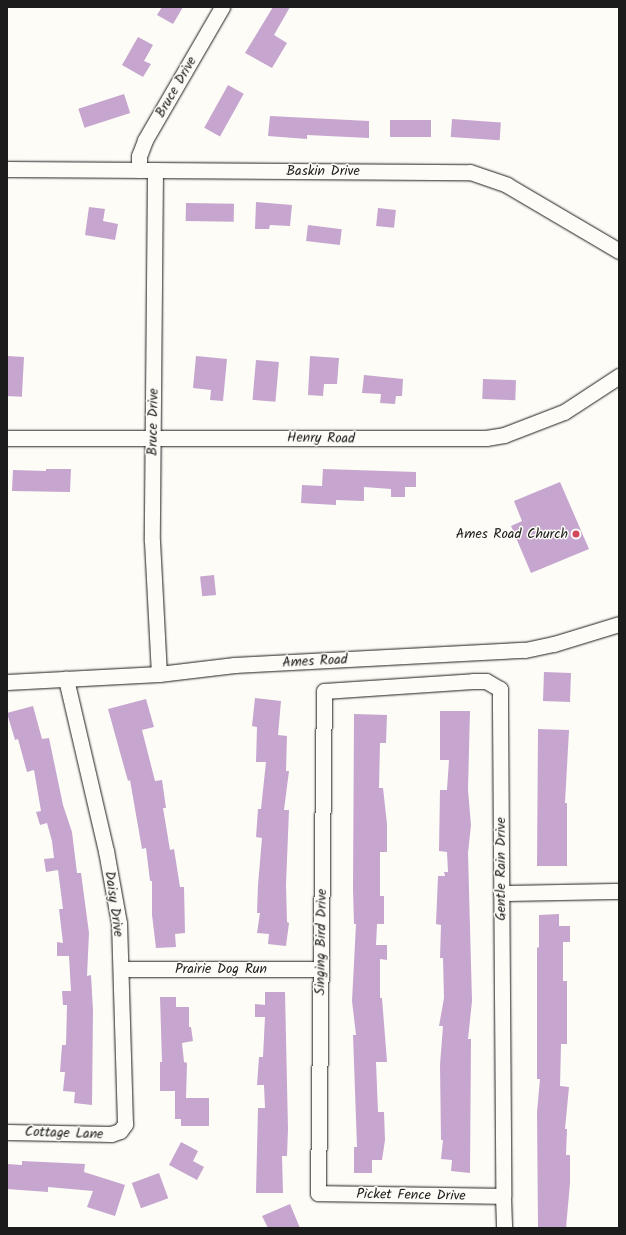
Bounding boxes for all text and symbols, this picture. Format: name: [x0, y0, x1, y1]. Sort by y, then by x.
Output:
street label: Bruce Drive: [152, 54, 200, 120]
street label: Baskin Drive: [286, 163, 360, 179]
street label: Bruce Drive: [144, 388, 162, 456]
street label: Henry Road: [287, 429, 355, 447]
place label: Ames Road Church: [456, 526, 568, 542]
marker: Ames Road Church: [571, 529, 581, 539]
street label: Ames Road: [282, 651, 348, 671]
street label: Gentle Rain Drive: [493, 817, 509, 921]
street label: Daisy Drive: [101, 870, 127, 938]
street label: Singing Bird Drive: [312, 889, 330, 995]
street label: Prairie Dog Run: [175, 961, 267, 977]
street label: Cottage Lane: [24, 1123, 104, 1143]
street label: Picket Fence Drive: [356, 1186, 466, 1204]

